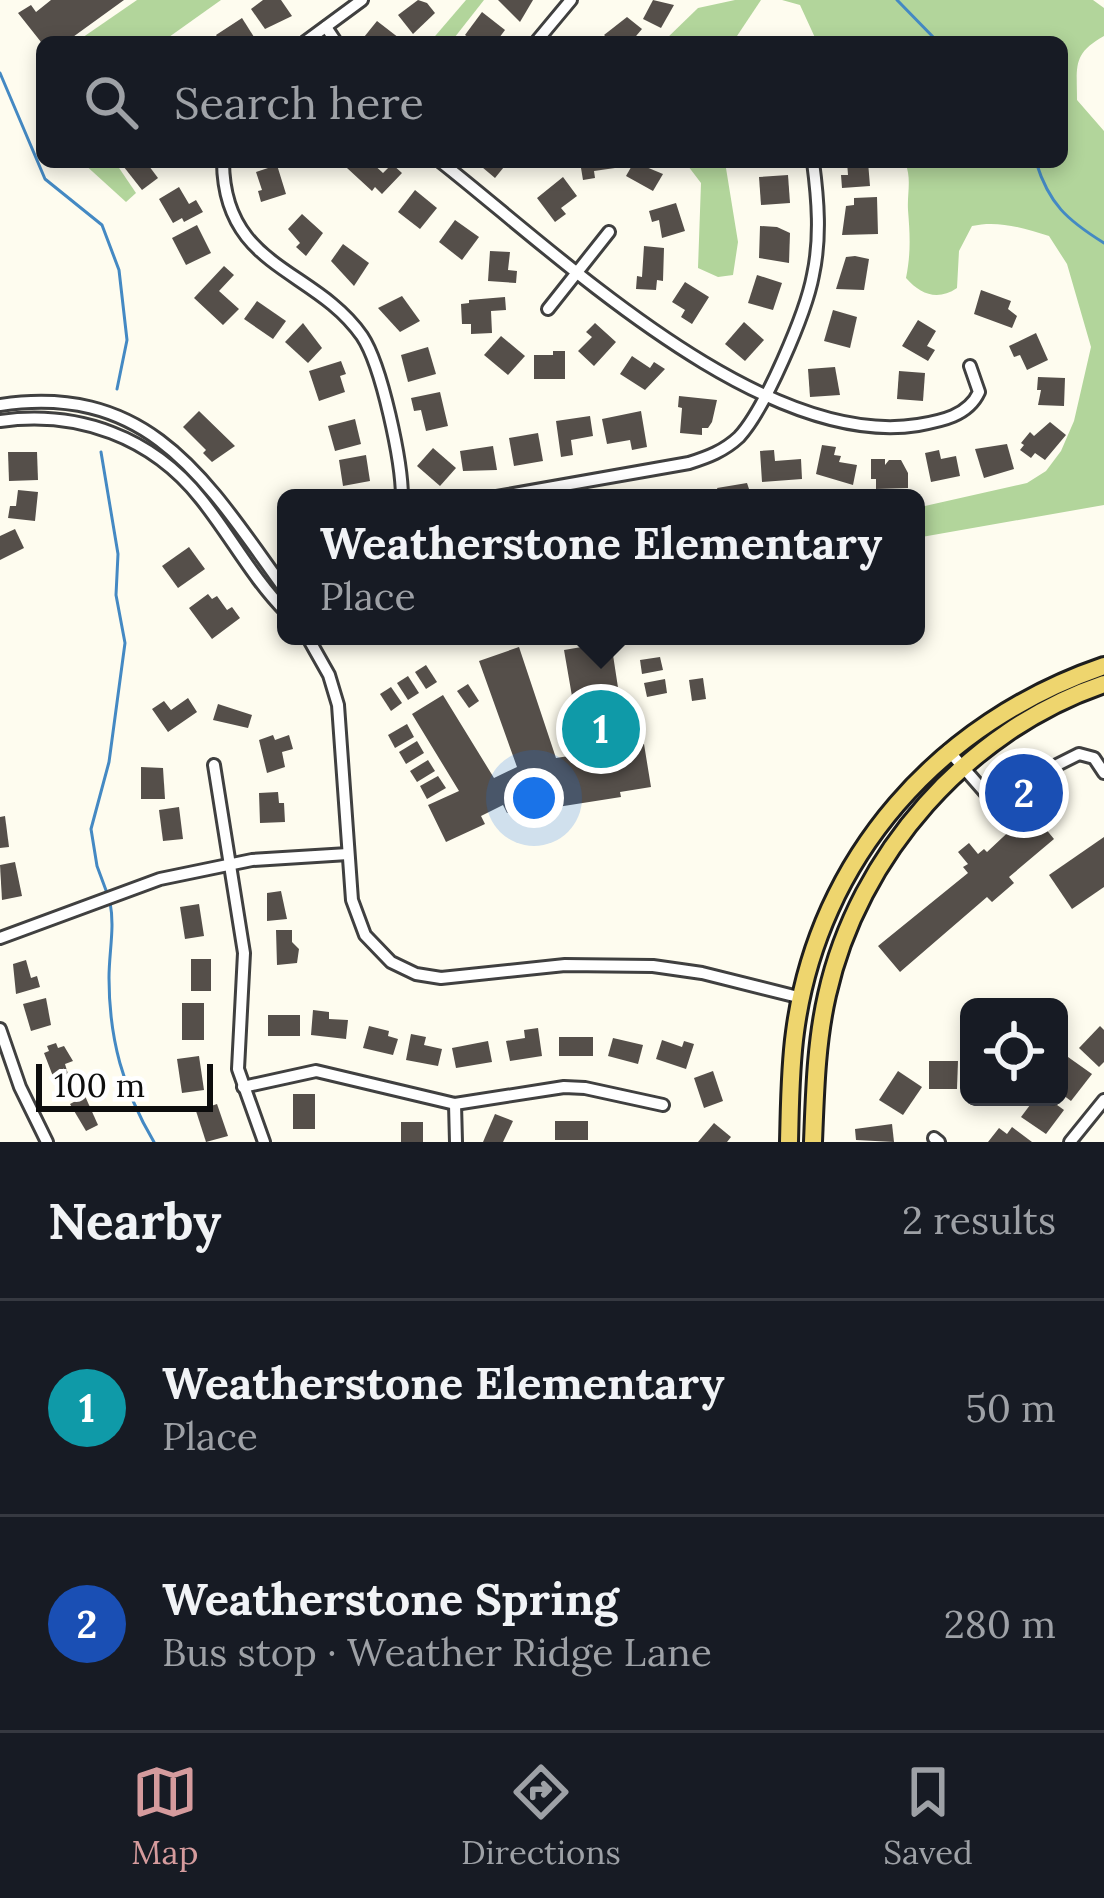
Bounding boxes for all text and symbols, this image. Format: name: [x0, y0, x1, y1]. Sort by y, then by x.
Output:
search box: [36, 36, 1068, 168]
icon: search: [78, 69, 144, 135]
text: Search here: [174, 74, 424, 131]
popup: [277, 489, 925, 645]
text: Weatherstone Elementary: [320, 514, 882, 571]
text: Place: [320, 571, 416, 621]
pin: 1: [562, 684, 640, 774]
pin: 2: [985, 748, 1063, 838]
your location: [504, 768, 564, 828]
map controls: [960, 998, 1068, 1106]
button: locate: [960, 998, 1068, 1106]
scale bar: [36, 1058, 213, 1111]
text: 100 m: [54, 1064, 145, 1106]
text: Nearby: [48, 1188, 221, 1253]
text: 2 results: [902, 1195, 1056, 1245]
text: Weatherstone Elementary: [162, 1354, 725, 1411]
text: 1: [79, 1383, 95, 1433]
text: 50 m: [965, 1383, 1056, 1433]
text: Place: [162, 1411, 258, 1461]
text: Weatherstone Spring: [162, 1570, 619, 1627]
text: 2: [77, 1599, 97, 1649]
text: 280 m: [944, 1599, 1056, 1649]
text: Bus stop · Weather Ridge Lane: [162, 1627, 712, 1677]
tab: Map: [131, 1759, 198, 1873]
tab: Directions: [461, 1759, 621, 1873]
tab: Saved: [883, 1759, 973, 1873]

